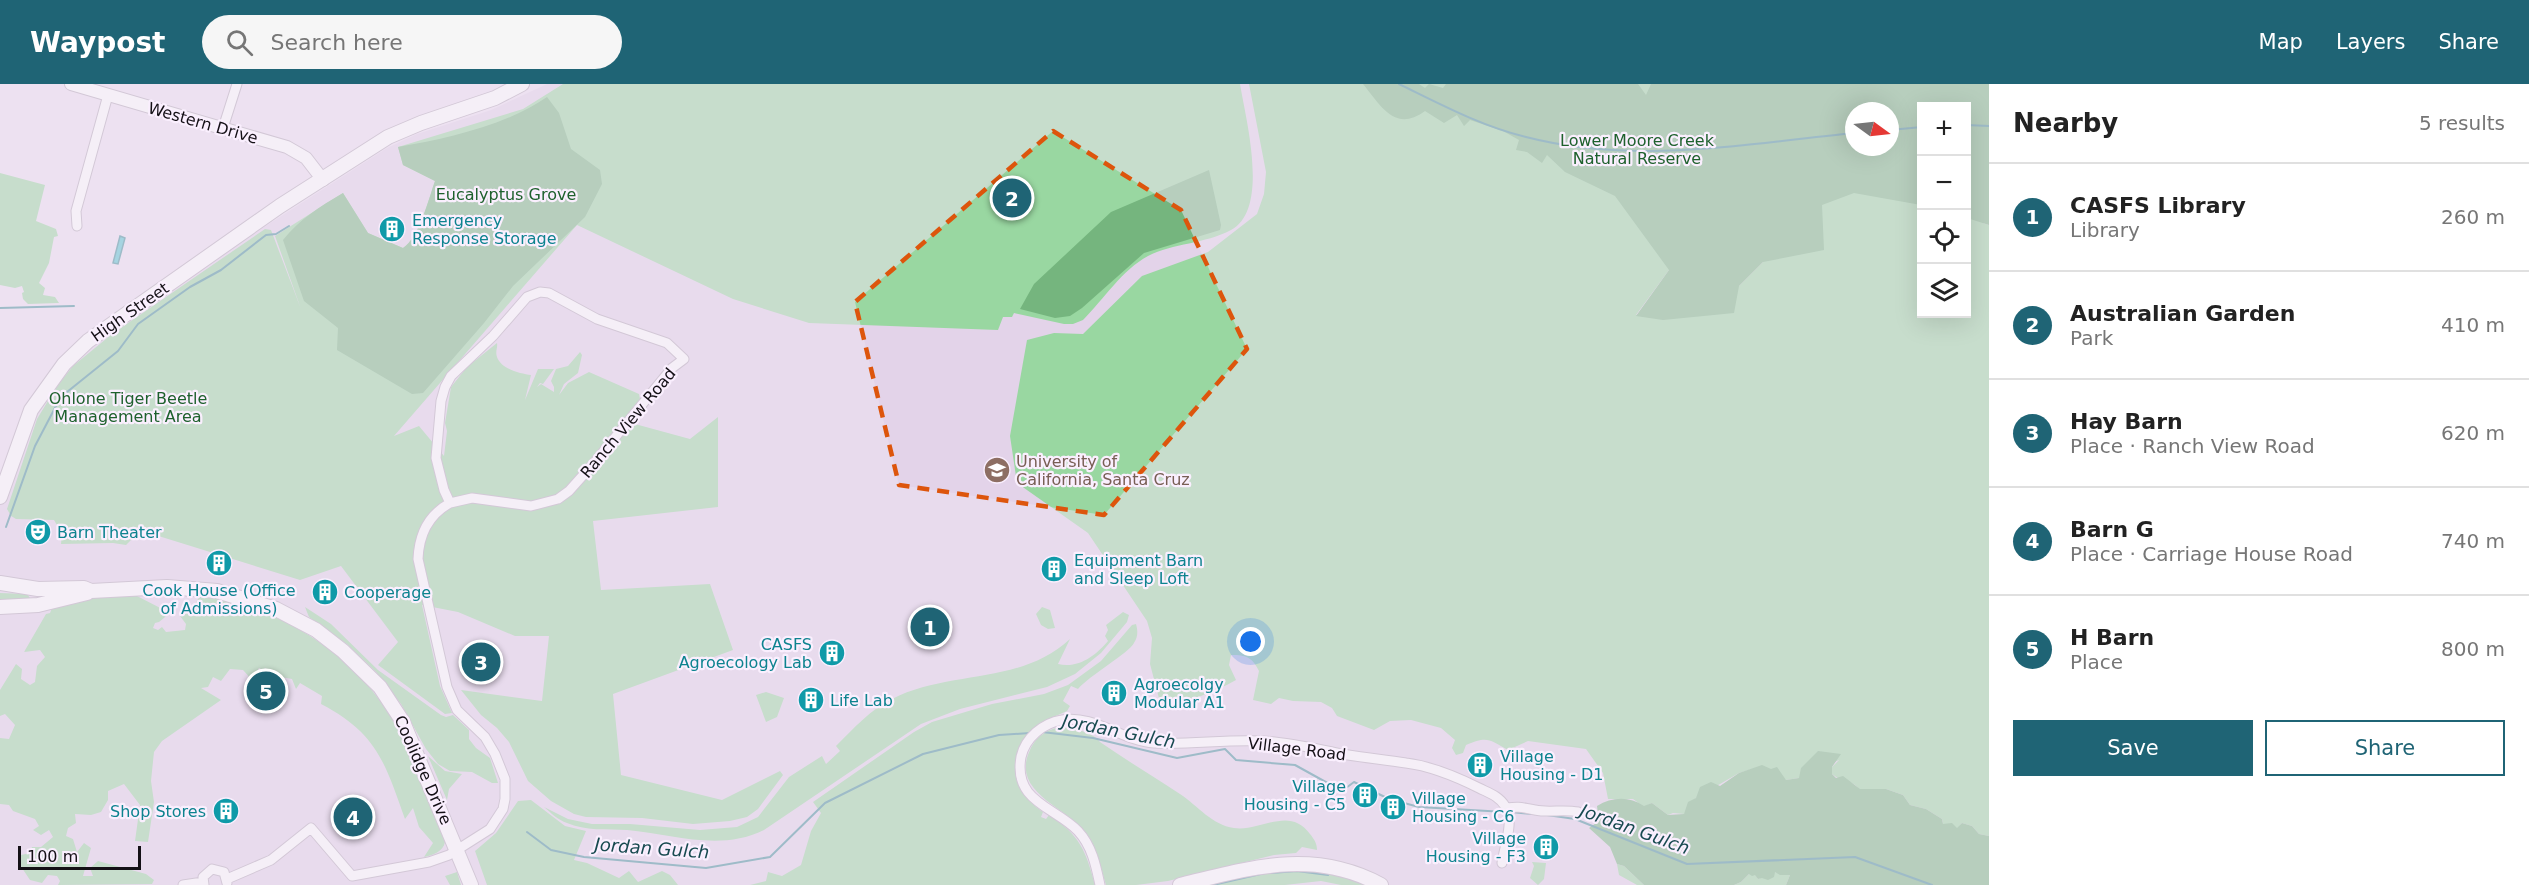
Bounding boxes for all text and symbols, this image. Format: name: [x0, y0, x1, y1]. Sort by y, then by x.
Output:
search box: [202, 15, 622, 69]
text: Waypost: [30, 26, 166, 59]
icon: search: [223, 26, 256, 59]
text: Search here: [271, 30, 403, 55]
text: Map: [2259, 30, 2303, 54]
text: Layers: [2336, 30, 2405, 54]
text: Share: [2438, 30, 2499, 54]
street label: Western Drive: [146, 98, 260, 148]
north arrow: [1845, 102, 1899, 156]
map controls: [1917, 102, 1971, 318]
button: +: [1917, 102, 1971, 156]
text: Nearby: [2013, 108, 2118, 138]
text: 5 results: [2419, 111, 2505, 135]
park label: Lower Moore Creek Natural Reserve: [1560, 131, 1715, 168]
button: −: [1917, 156, 1971, 210]
pin: 2: [992, 176, 1032, 220]
park label: Eucalyptus Grove: [436, 185, 576, 204]
text: CASFS Library: [2070, 193, 2246, 218]
text: 1: [2026, 205, 2039, 229]
text: 260 m: [2441, 205, 2505, 229]
button: locate: [1917, 210, 1971, 264]
place label: Emergency Response Storage: [412, 211, 557, 248]
building icon: Emergency Response Storage: [377, 214, 407, 244]
text: Library: [2070, 218, 2140, 242]
button: layers: [1917, 264, 1971, 318]
street label: High Street: [87, 278, 173, 346]
text: Australian Garden: [2070, 301, 2295, 326]
text: 2: [2026, 313, 2039, 337]
text: 410 m: [2441, 313, 2505, 337]
text: Park: [2070, 326, 2113, 350]
street label: Ranch View Road: [576, 364, 680, 482]
park label: Ohlone Tiger Beetle Management Area: [49, 389, 207, 426]
text: Hay Barn: [2070, 409, 2183, 434]
text: 3: [2026, 421, 2039, 445]
text: 620 m: [2441, 421, 2505, 445]
text: Place · Ranch View Road: [2070, 434, 2315, 458]
place label: University of California, Santa Cruz: [1016, 452, 1190, 489]
school or university icon: University of California, Santa Cruz: [982, 455, 1012, 485]
theatre icon: Barn Theater: [23, 517, 53, 547]
text: Barn G: [2070, 517, 2154, 542]
place label: Barn Theater: [57, 523, 162, 542]
text: 4: [2026, 529, 2039, 553]
text: 740 m: [2441, 529, 2505, 553]
text: Place · Carriage House Road: [2070, 542, 2353, 566]
building icon: Cook House (Office of Admissions): [204, 548, 234, 578]
place label: Equipment Barn and Sleep Loft: [1074, 551, 1203, 588]
building icon: Equipment Barn and Sleep Loft: [1039, 554, 1069, 584]
building icon: Cooperage: [310, 577, 340, 607]
place label: Cook House (Office of Admissions): [142, 581, 296, 618]
place label: Cooperage: [344, 583, 431, 602]
pin: 1: [910, 604, 950, 650]
text: H Barn: [2070, 625, 2154, 650]
your location: [1236, 627, 1265, 656]
place label: CASFS Agroecology Lab: [679, 635, 812, 672]
text: 5: [2026, 637, 2039, 661]
text: 800 m: [2441, 637, 2505, 661]
building icon: CASFS Agroecology Lab: [817, 638, 847, 668]
pin: 3: [462, 640, 500, 684]
text: Place: [2070, 650, 2123, 674]
pin: 5: [246, 668, 286, 714]
place label: Agroecolgy Modular A1: [1134, 675, 1225, 712]
building icon: Agroecolgy Modular A1: [1099, 678, 1129, 708]
building icon: Life Lab: [796, 685, 826, 715]
place label: Life Lab: [830, 691, 893, 710]
water label: Jordan Gulch: [1058, 709, 1177, 752]
street label: Coolidge Drive: [390, 712, 456, 828]
button: Save: [2013, 720, 2253, 776]
button: Share: [2265, 720, 2505, 776]
street label: Village Road: [1247, 734, 1347, 764]
place label: Village Housing - D1: [1500, 747, 1603, 784]
building icon: Village Housing - D1: [1465, 750, 1495, 780]
place label: Village Housing - C5: [1244, 777, 1346, 814]
building icon: Village Housing - C5: [1350, 780, 1380, 810]
place label: Village Housing - C6: [1412, 789, 1514, 826]
building icon: Village Housing - C6: [1378, 792, 1408, 822]
pin: 4: [334, 794, 372, 840]
building icon: Shop Stores: [211, 796, 241, 826]
water label: Jordan Gulch: [1575, 798, 1693, 859]
place label: Shop Stores: [110, 802, 206, 821]
place label: Village Housing - F3: [1426, 829, 1526, 866]
building icon: Village Housing - F3: [1531, 832, 1561, 862]
water label: Jordan Gulch: [591, 833, 710, 862]
scale bar: [18, 843, 141, 870]
text: 100 m: [27, 847, 78, 866]

